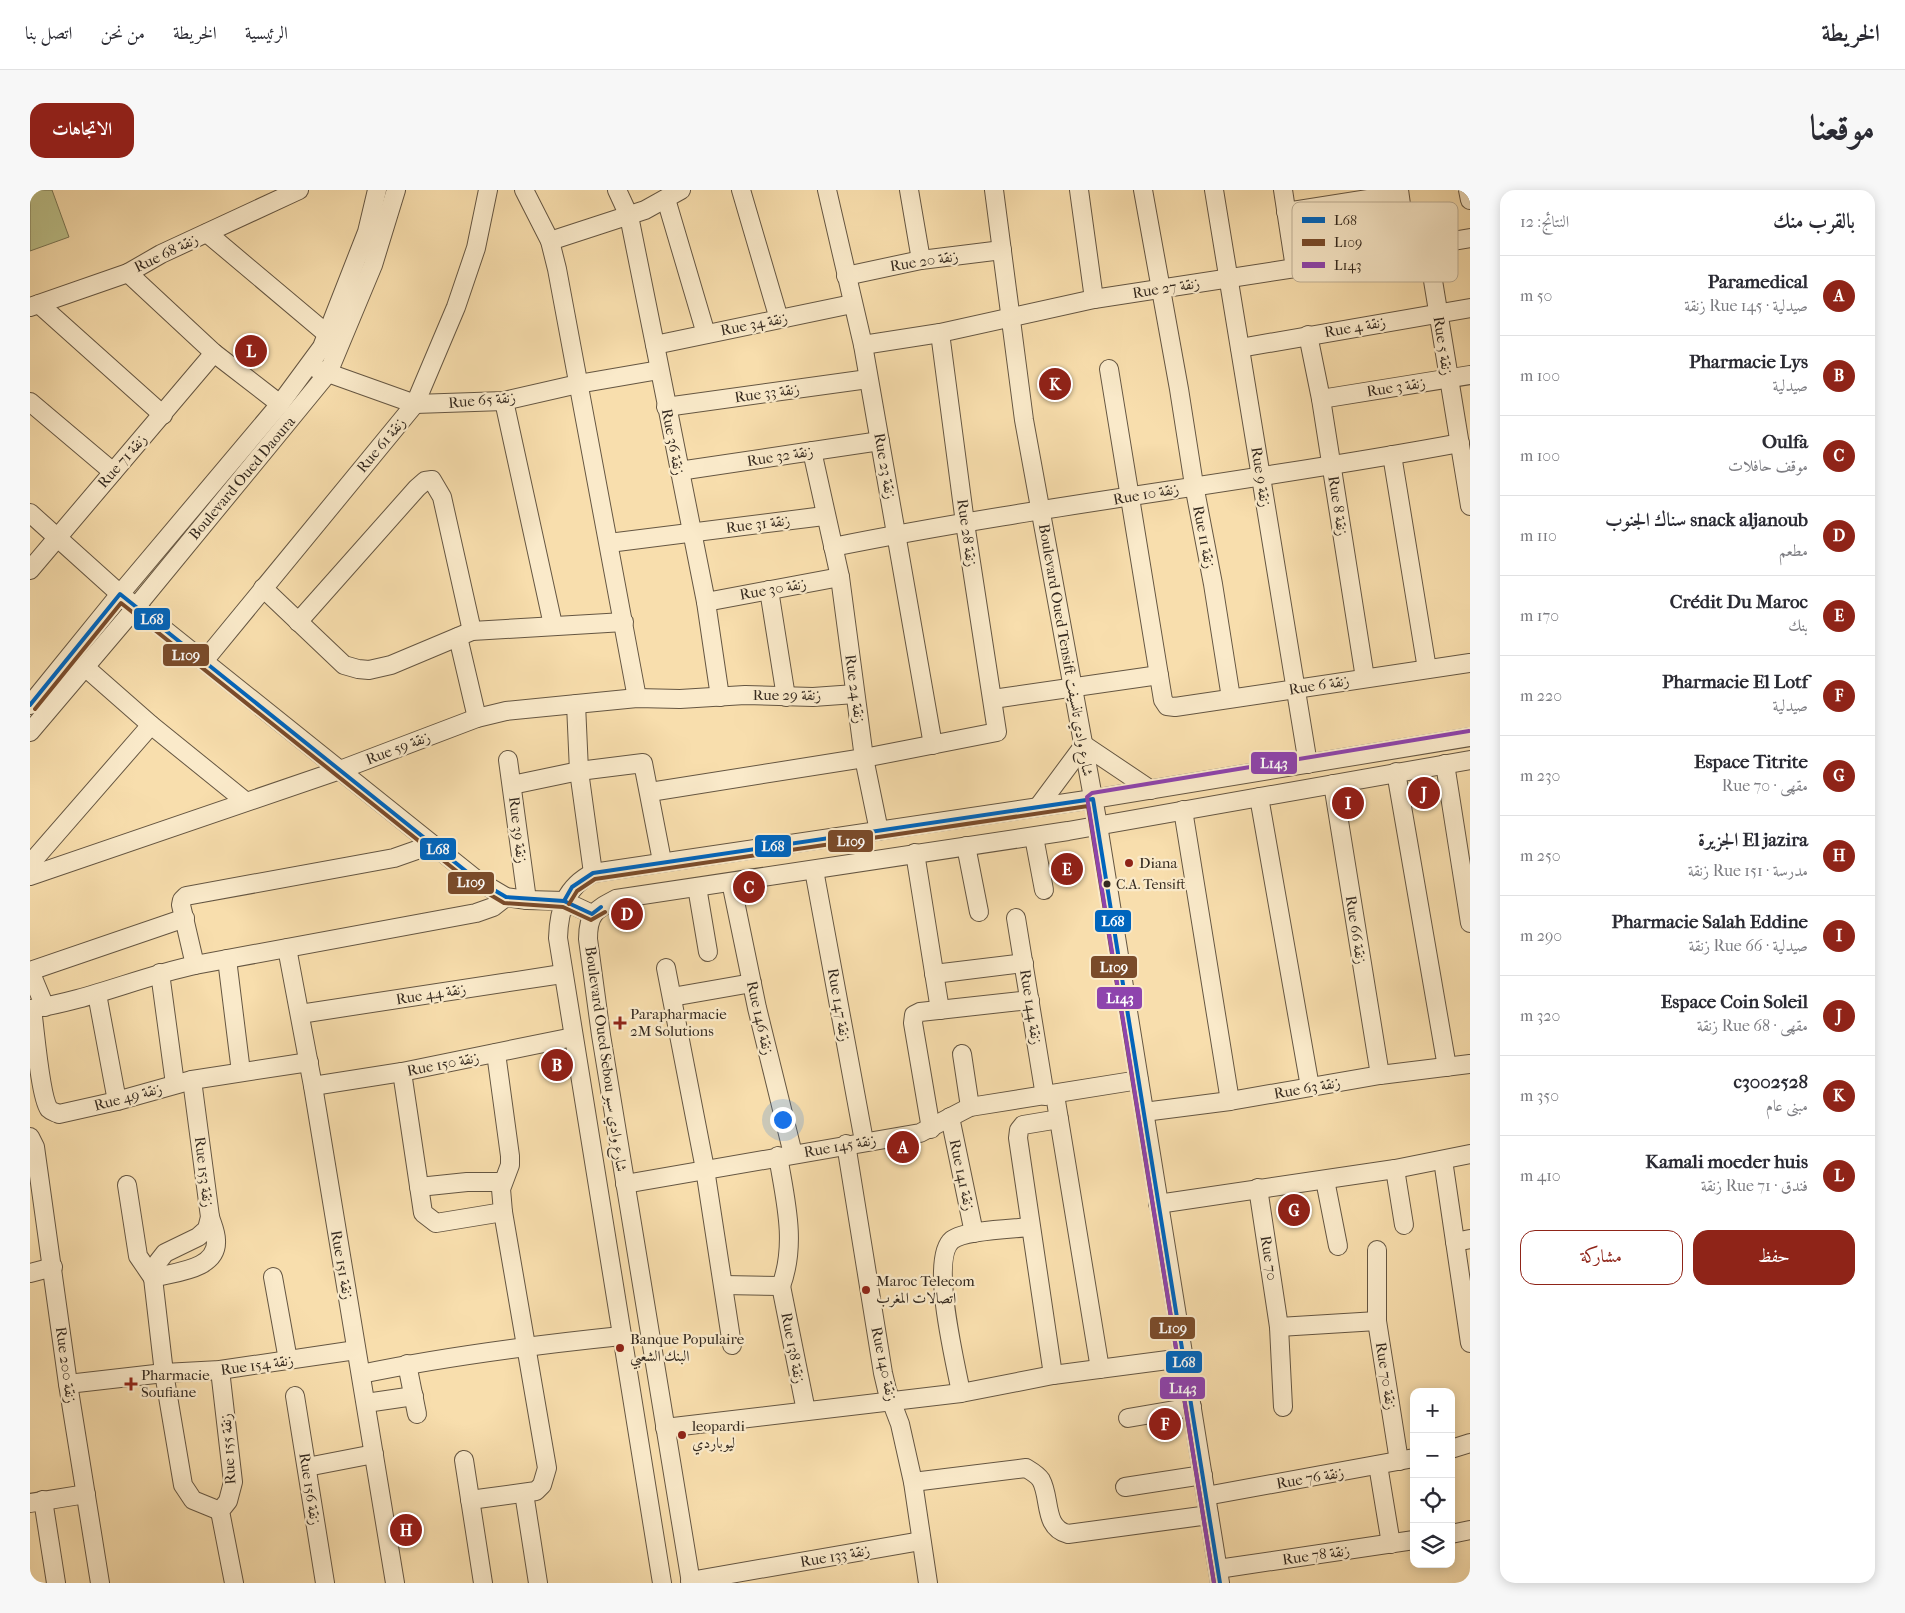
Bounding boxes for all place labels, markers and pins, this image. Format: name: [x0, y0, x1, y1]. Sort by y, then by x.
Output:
pin: L: [235, 332, 267, 370]
pin: K: [1039, 365, 1071, 403]
pin: J: [1408, 774, 1440, 812]
pin: I: [1332, 784, 1364, 822]
pin: E: [1051, 850, 1083, 888]
place label: Diana: [1139, 854, 1179, 872]
marker: Diana: [1123, 857, 1135, 869]
pin: C: [733, 868, 765, 906]
place label: C.A. Tensift: [1116, 876, 1186, 893]
marker: C.A. Tensift: [1102, 879, 1112, 889]
pin: D: [611, 895, 643, 933]
place label: Parapharmacie 2M Solutions: [630, 1005, 727, 1040]
marker: Parapharmacie 2M Solutions: [614, 1017, 626, 1029]
pin: B: [541, 1046, 573, 1084]
pin: A: [887, 1128, 919, 1166]
pin: G: [1278, 1191, 1310, 1229]
place label: Maroc Telecom اتصالات المغرب: [876, 1272, 975, 1308]
marker: Maroc Telecom اتصالات المغرب: [860, 1284, 872, 1296]
place label: Banque Populaire البنك الشعبي: [630, 1330, 745, 1370]
marker: Banque Populaire البنك الشعبي: [614, 1342, 626, 1354]
place label: Pharmacie Soufiane: [141, 1366, 210, 1401]
marker: Pharmacie Soufiane: [125, 1378, 137, 1390]
pin: F: [1149, 1405, 1181, 1443]
place label: leopardi ليوباردي: [691, 1417, 746, 1455]
marker: leopardi ليوباردي: [676, 1429, 688, 1441]
pin: H: [390, 1511, 422, 1549]

